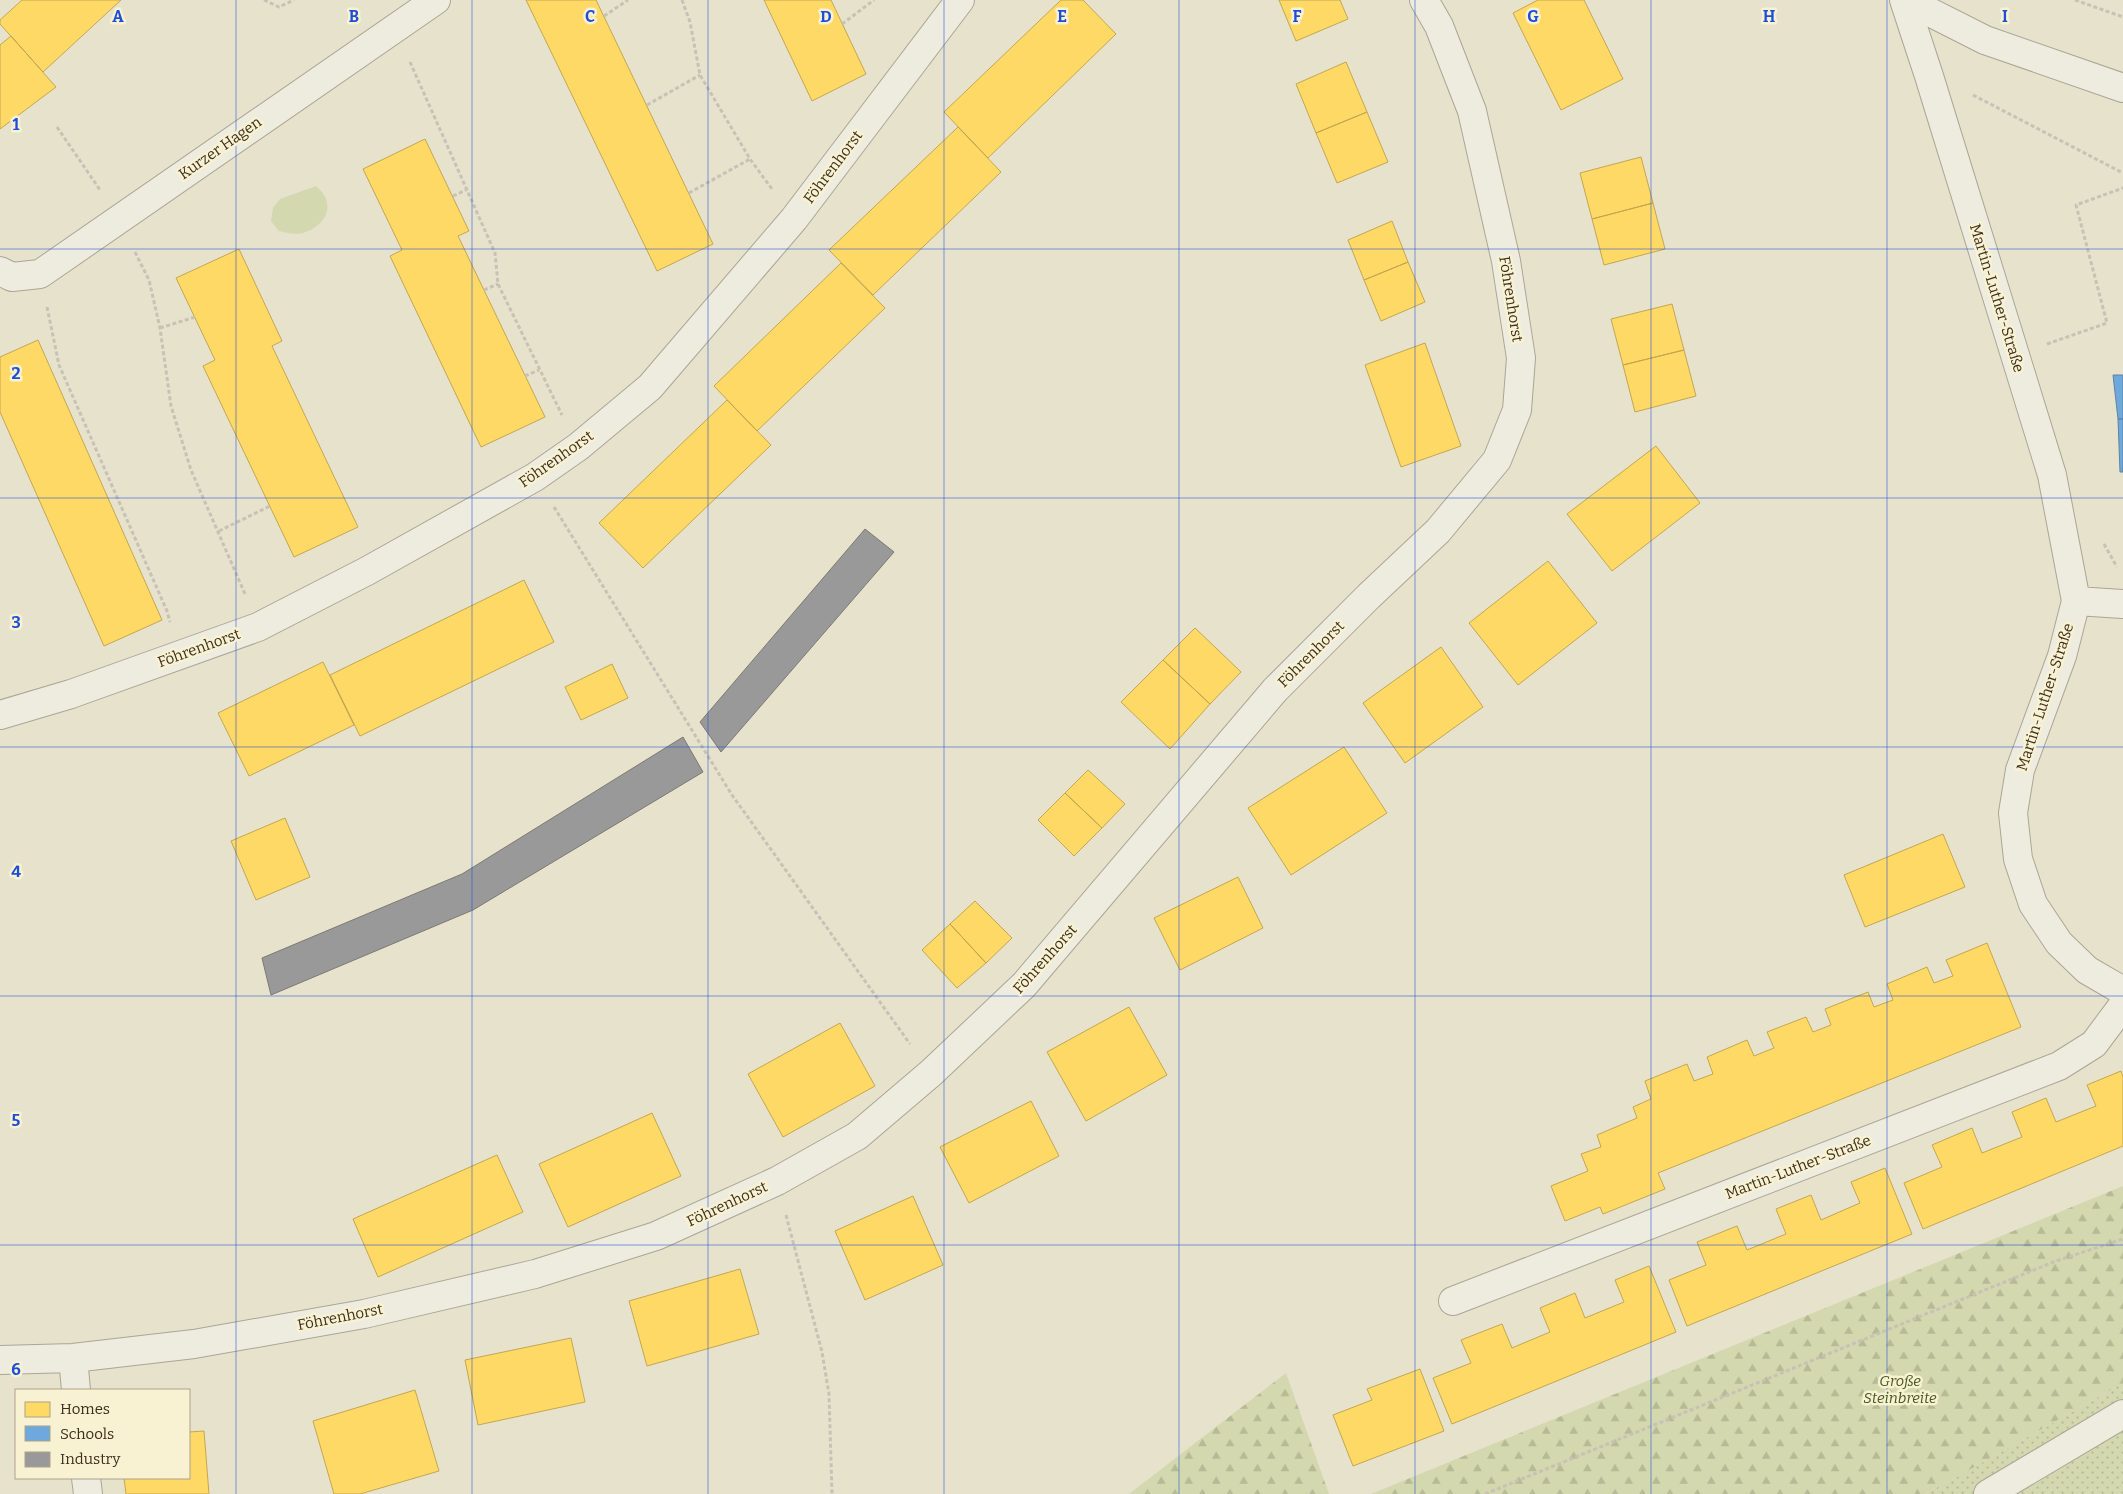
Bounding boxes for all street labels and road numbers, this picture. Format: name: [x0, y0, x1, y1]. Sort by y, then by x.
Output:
street label: Kurzer Hagen: [175, 113, 265, 183]
street label: Föhrenhorst: [800, 127, 867, 207]
street label: Martin-Luther-Straße: [1966, 222, 2028, 374]
street label: Föhrenhorst: [1495, 255, 1527, 344]
street label: Föhrenhorst: [515, 426, 597, 491]
street label: Föhrenhorst: [1274, 617, 1348, 691]
street label: Martin-Luther-Straße: [2013, 621, 2077, 773]
street label: Föhrenhorst: [155, 625, 243, 671]
street label: Föhrenhorst: [1009, 920, 1081, 997]
street label: Martin-Luther-Straße: [1723, 1131, 1873, 1203]
street label: Föhrenhorst: [684, 1177, 771, 1230]
street label: Föhrenhorst: [296, 1300, 385, 1334]

